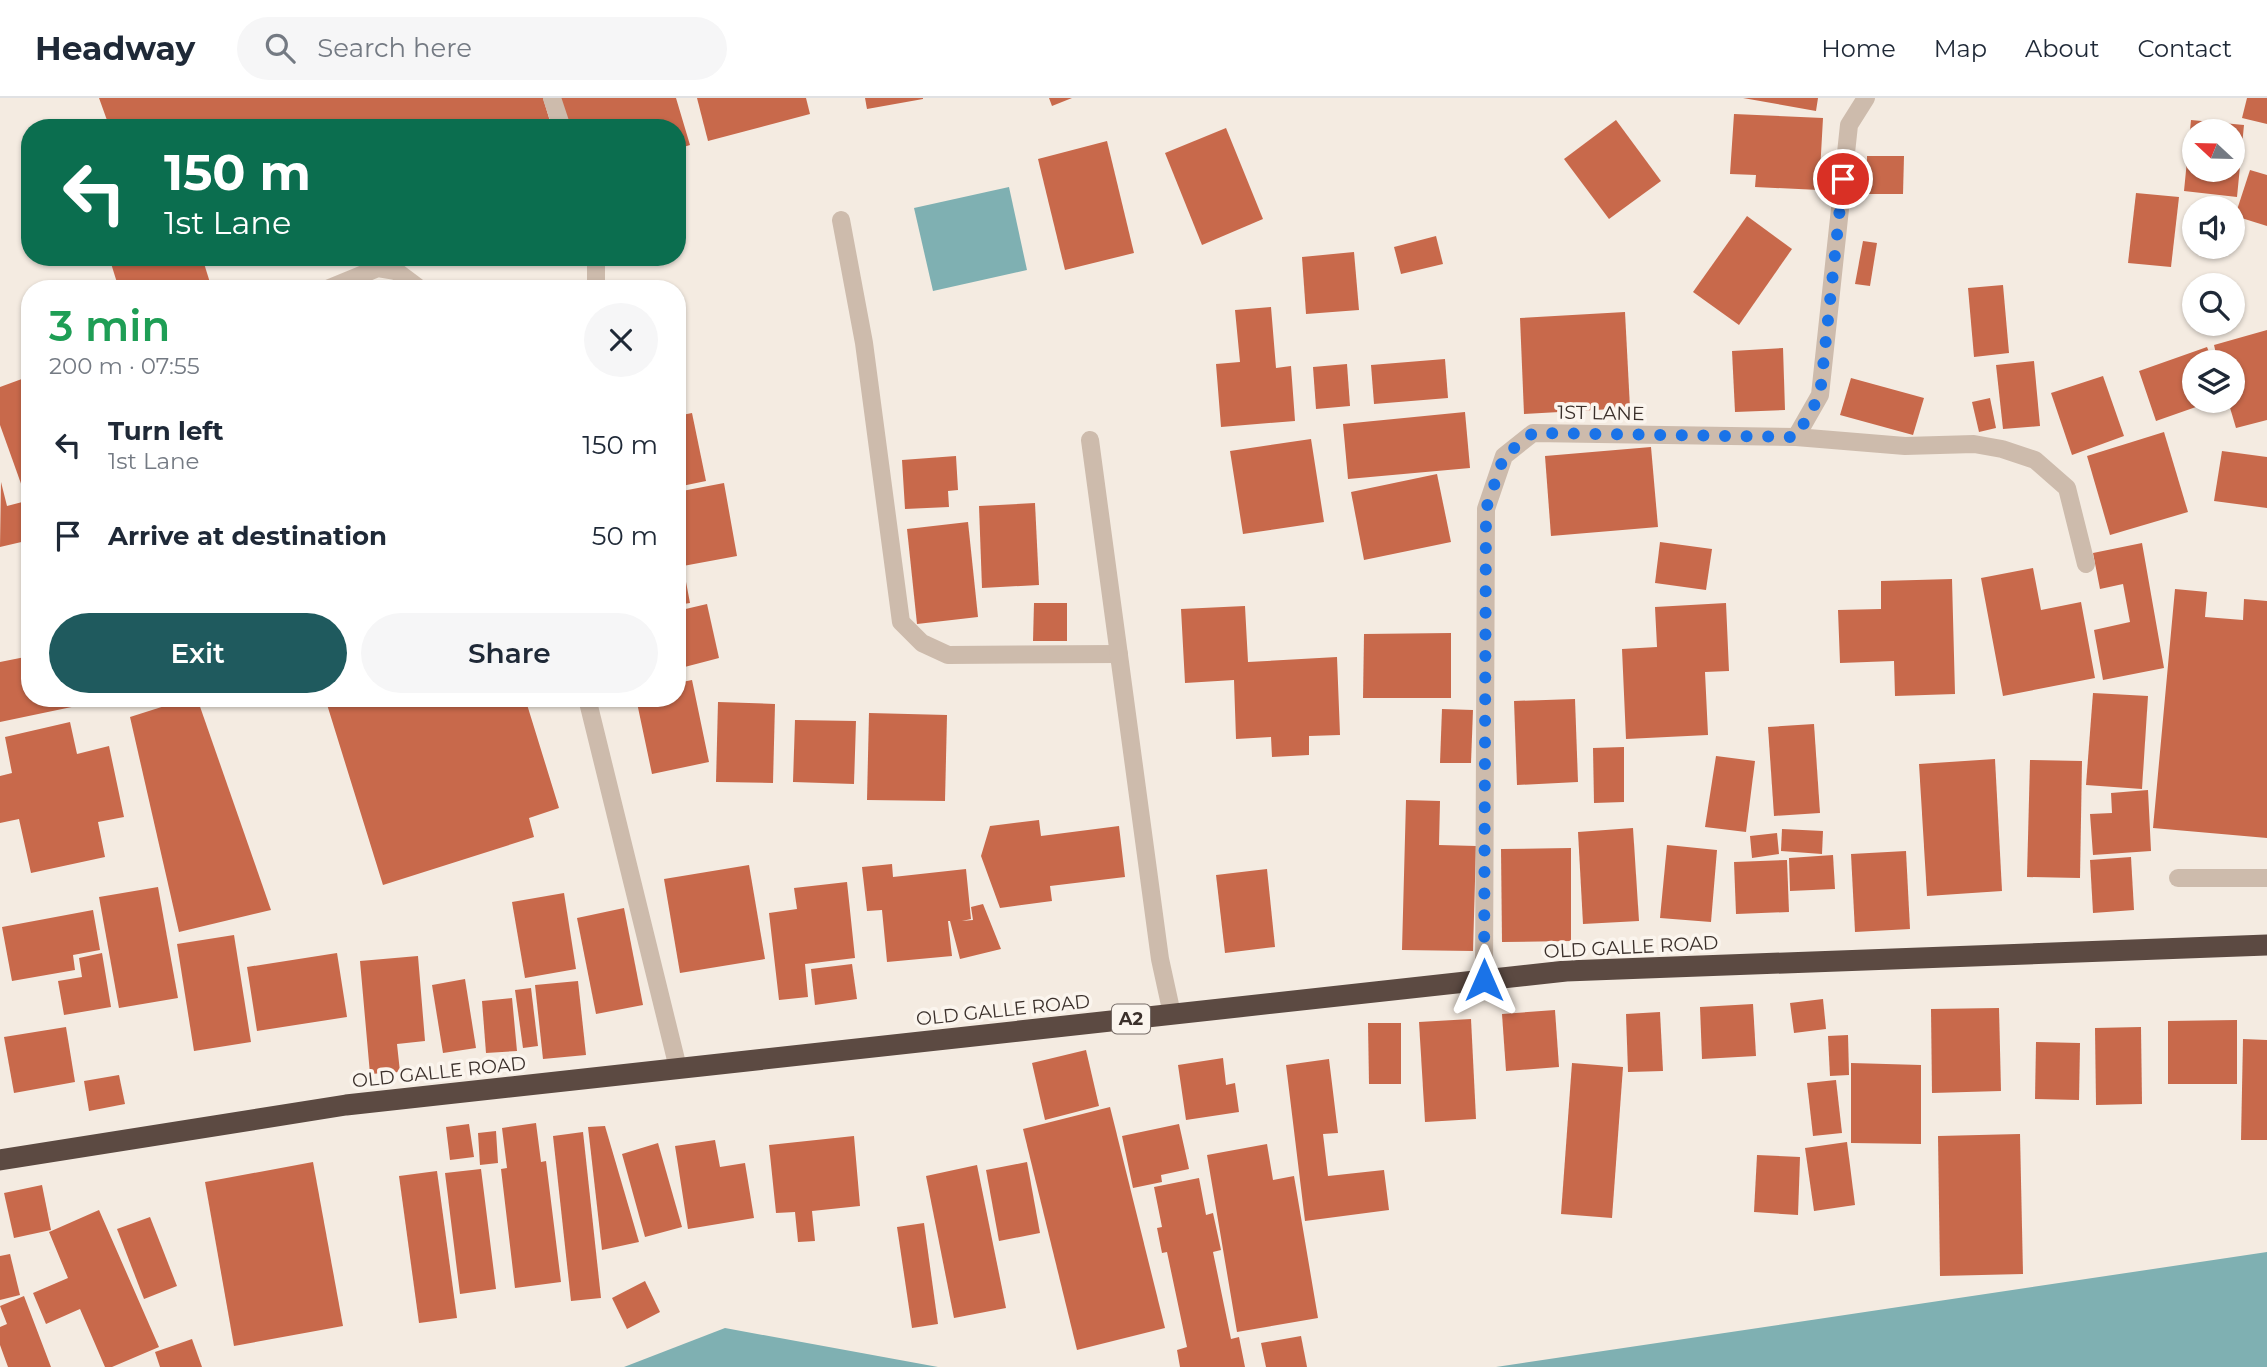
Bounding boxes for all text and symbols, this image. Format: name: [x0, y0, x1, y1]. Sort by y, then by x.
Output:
search box: [237, 17, 727, 80]
text: Headway: [35, 28, 195, 68]
icon: search: [261, 29, 299, 67]
text: Search here: [317, 32, 472, 64]
text: Home: [1821, 34, 1896, 63]
text: Map: [1934, 34, 1987, 63]
text: About: [2025, 34, 2099, 63]
text: Contact: [2137, 34, 2232, 63]
north arrow: [2182, 119, 2245, 182]
map controls: [2182, 119, 2245, 413]
text: 150 m: [164, 143, 311, 202]
icon: left: [49, 147, 140, 238]
pin: [1813, 149, 1873, 209]
icon: arrive: [1824, 160, 1862, 198]
button: sound: [2182, 196, 2245, 259]
text: 1st Lane: [164, 203, 291, 242]
button: search: [2182, 273, 2245, 336]
text: 3 min: [49, 300, 170, 352]
button: close: [584, 303, 658, 377]
button: layers: [2182, 350, 2245, 413]
text: 200 m · 07:55: [49, 352, 200, 380]
street label: 1ST LANE: [1557, 401, 1645, 425]
text: Turn left: [108, 415, 224, 447]
icon: left: [49, 426, 87, 464]
text: 150 m: [582, 429, 658, 461]
text: 1st Lane: [108, 447, 199, 475]
icon: arrive: [49, 517, 87, 555]
text: Arrive at destination: [108, 520, 387, 552]
text: 50 m: [592, 520, 658, 552]
button: Exit: [49, 613, 347, 693]
button: Share: [361, 613, 658, 693]
street label: OLD GALLE ROAD: [1543, 931, 1719, 963]
position arrow: [1447, 943, 1521, 1017]
street label: OLD GALLE ROAD: [915, 989, 1091, 1031]
road number: A2: [1112, 1004, 1150, 1034]
street label: OLD GALLE ROAD: [351, 1051, 527, 1093]

